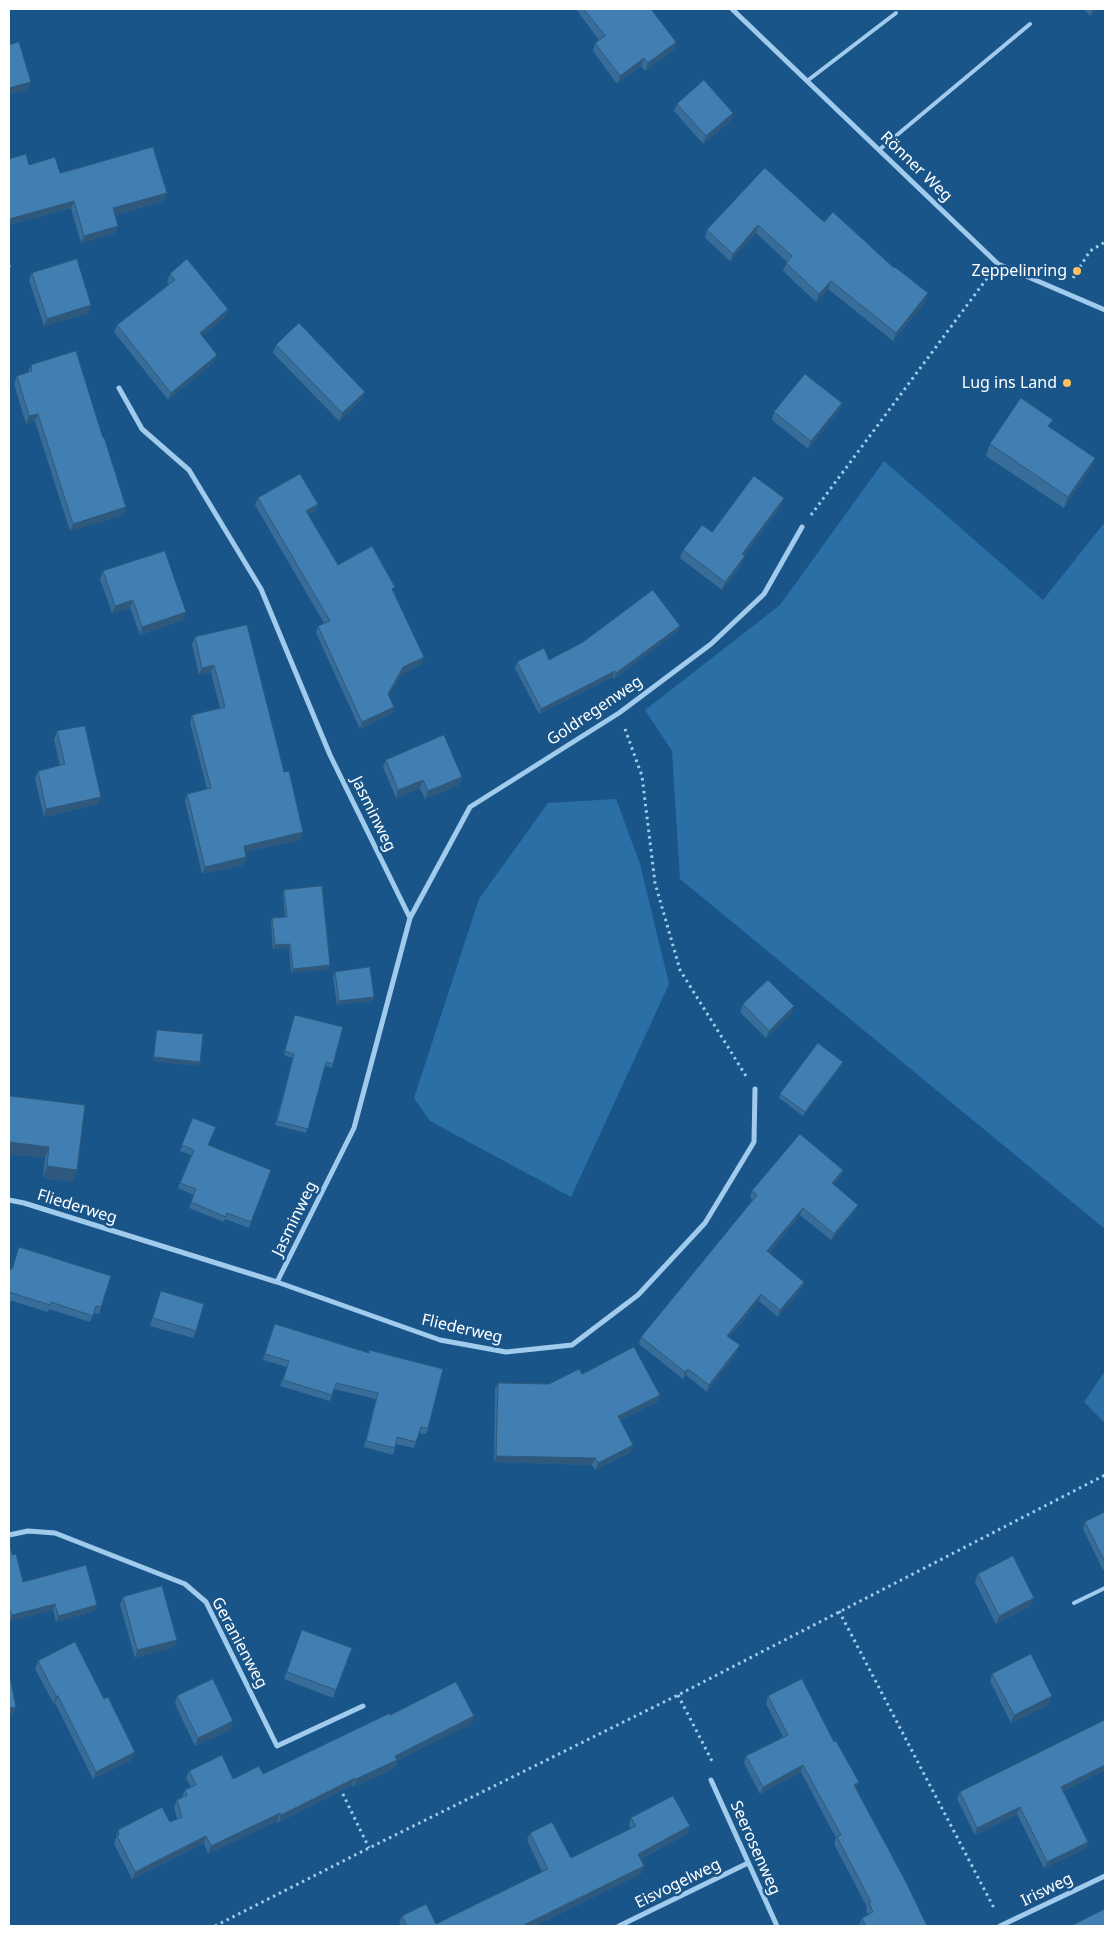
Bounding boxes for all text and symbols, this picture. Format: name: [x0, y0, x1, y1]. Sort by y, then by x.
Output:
street label: Rönner Weg: [876, 128, 956, 206]
place label: Zeppelinring: [972, 261, 1067, 281]
marker: Zeppelinring: [1071, 265, 1083, 277]
place label: Lug ins Land: [962, 373, 1057, 393]
marker: Lug ins Land: [1061, 377, 1073, 389]
street label: Goldregenweg: [544, 672, 646, 750]
street label: Jasminweg: [347, 773, 399, 855]
street label: Jasminweg: [269, 1178, 321, 1260]
street label: Fliederweg: [35, 1186, 119, 1228]
street label: Fliederweg: [420, 1310, 504, 1348]
street label: Geranienweg: [207, 1594, 271, 1692]
street label: Seerosenweg: [726, 1798, 784, 1898]
street label: Eisvogelweg: [632, 1855, 724, 1913]
street label: Irisweg: [1018, 1869, 1076, 1911]

